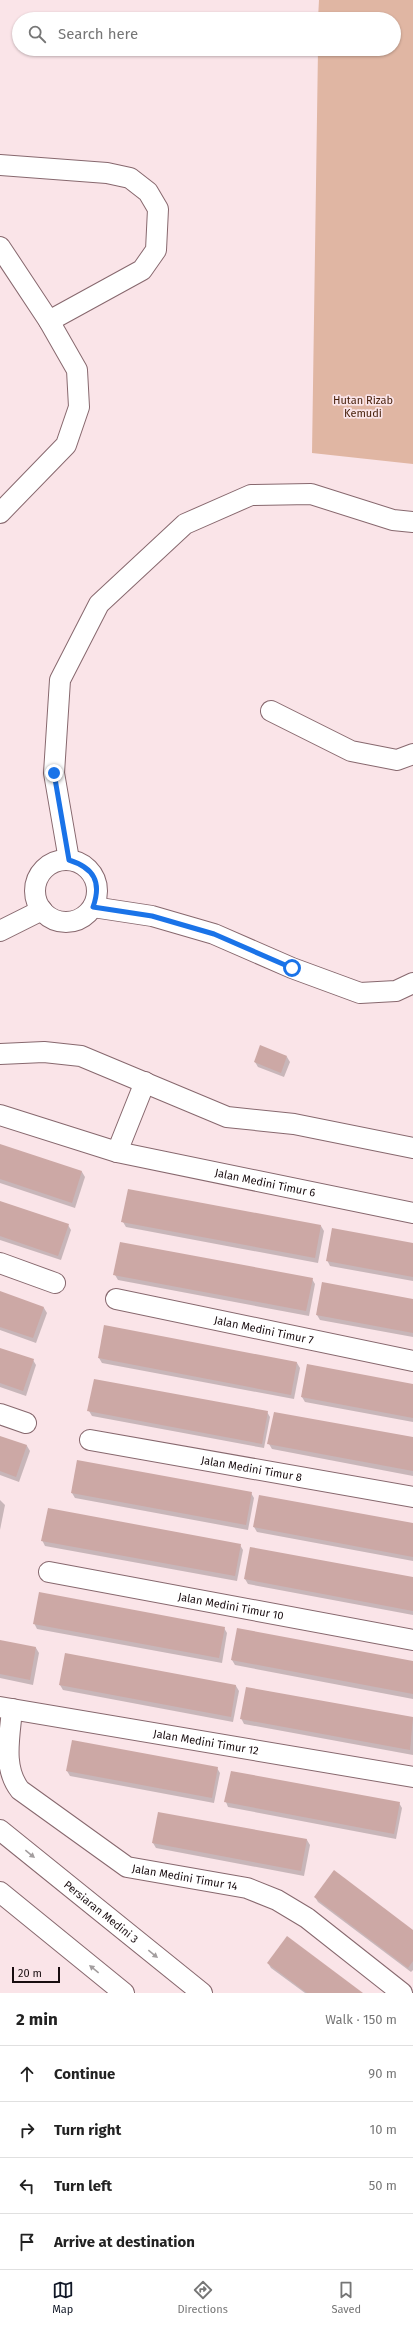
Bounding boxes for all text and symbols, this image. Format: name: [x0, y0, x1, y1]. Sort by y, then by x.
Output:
search box: [12, 12, 401, 56]
icon: search: [26, 23, 48, 45]
text: Search here: [58, 25, 138, 43]
park label: Hutan Rizab Kemudi: [333, 394, 393, 420]
route end: [45, 764, 63, 782]
route start: [283, 959, 301, 977]
street label: Jalan Medini Timur 6: [214, 1166, 317, 1200]
street label: Jalan Medini Timur 7: [213, 1314, 315, 1347]
street label: Jalan Medini Timur 8: [200, 1454, 303, 1484]
street label: Jalan Medini Timur 10: [177, 1590, 285, 1623]
street label: Jalan Medini Timur 12: [152, 1727, 260, 1758]
one-way arrow: [25, 1850, 36, 1859]
street label: Jalan Medini Timur 14: [131, 1862, 239, 1893]
street label: Persiaran Medini 3: [61, 1878, 141, 1946]
one-way arrow: [148, 1949, 159, 1958]
one-way arrow: [89, 1964, 99, 1973]
scale bar: [12, 1965, 60, 1984]
text: 20 m: [18, 1967, 42, 1980]
text: 2 min: [16, 2009, 58, 2030]
text: Walk · 150 m: [325, 2012, 397, 2027]
icon: ahead: [16, 2063, 38, 2085]
text: Continue: [54, 2065, 115, 2083]
text: 90 m: [368, 2066, 397, 2081]
icon: right: [16, 2119, 38, 2141]
text: Turn right: [54, 2121, 121, 2139]
text: 10 m: [370, 2122, 397, 2137]
icon: left: [16, 2175, 38, 2197]
text: Turn left: [54, 2177, 112, 2195]
text: 50 m: [369, 2178, 397, 2193]
icon: arrive: [16, 2231, 38, 2253]
text: Arrive at destination: [54, 2233, 195, 2251]
tab: Map: [52, 2279, 74, 2316]
tab: Directions: [177, 2279, 228, 2316]
tab: Saved: [331, 2279, 361, 2316]

